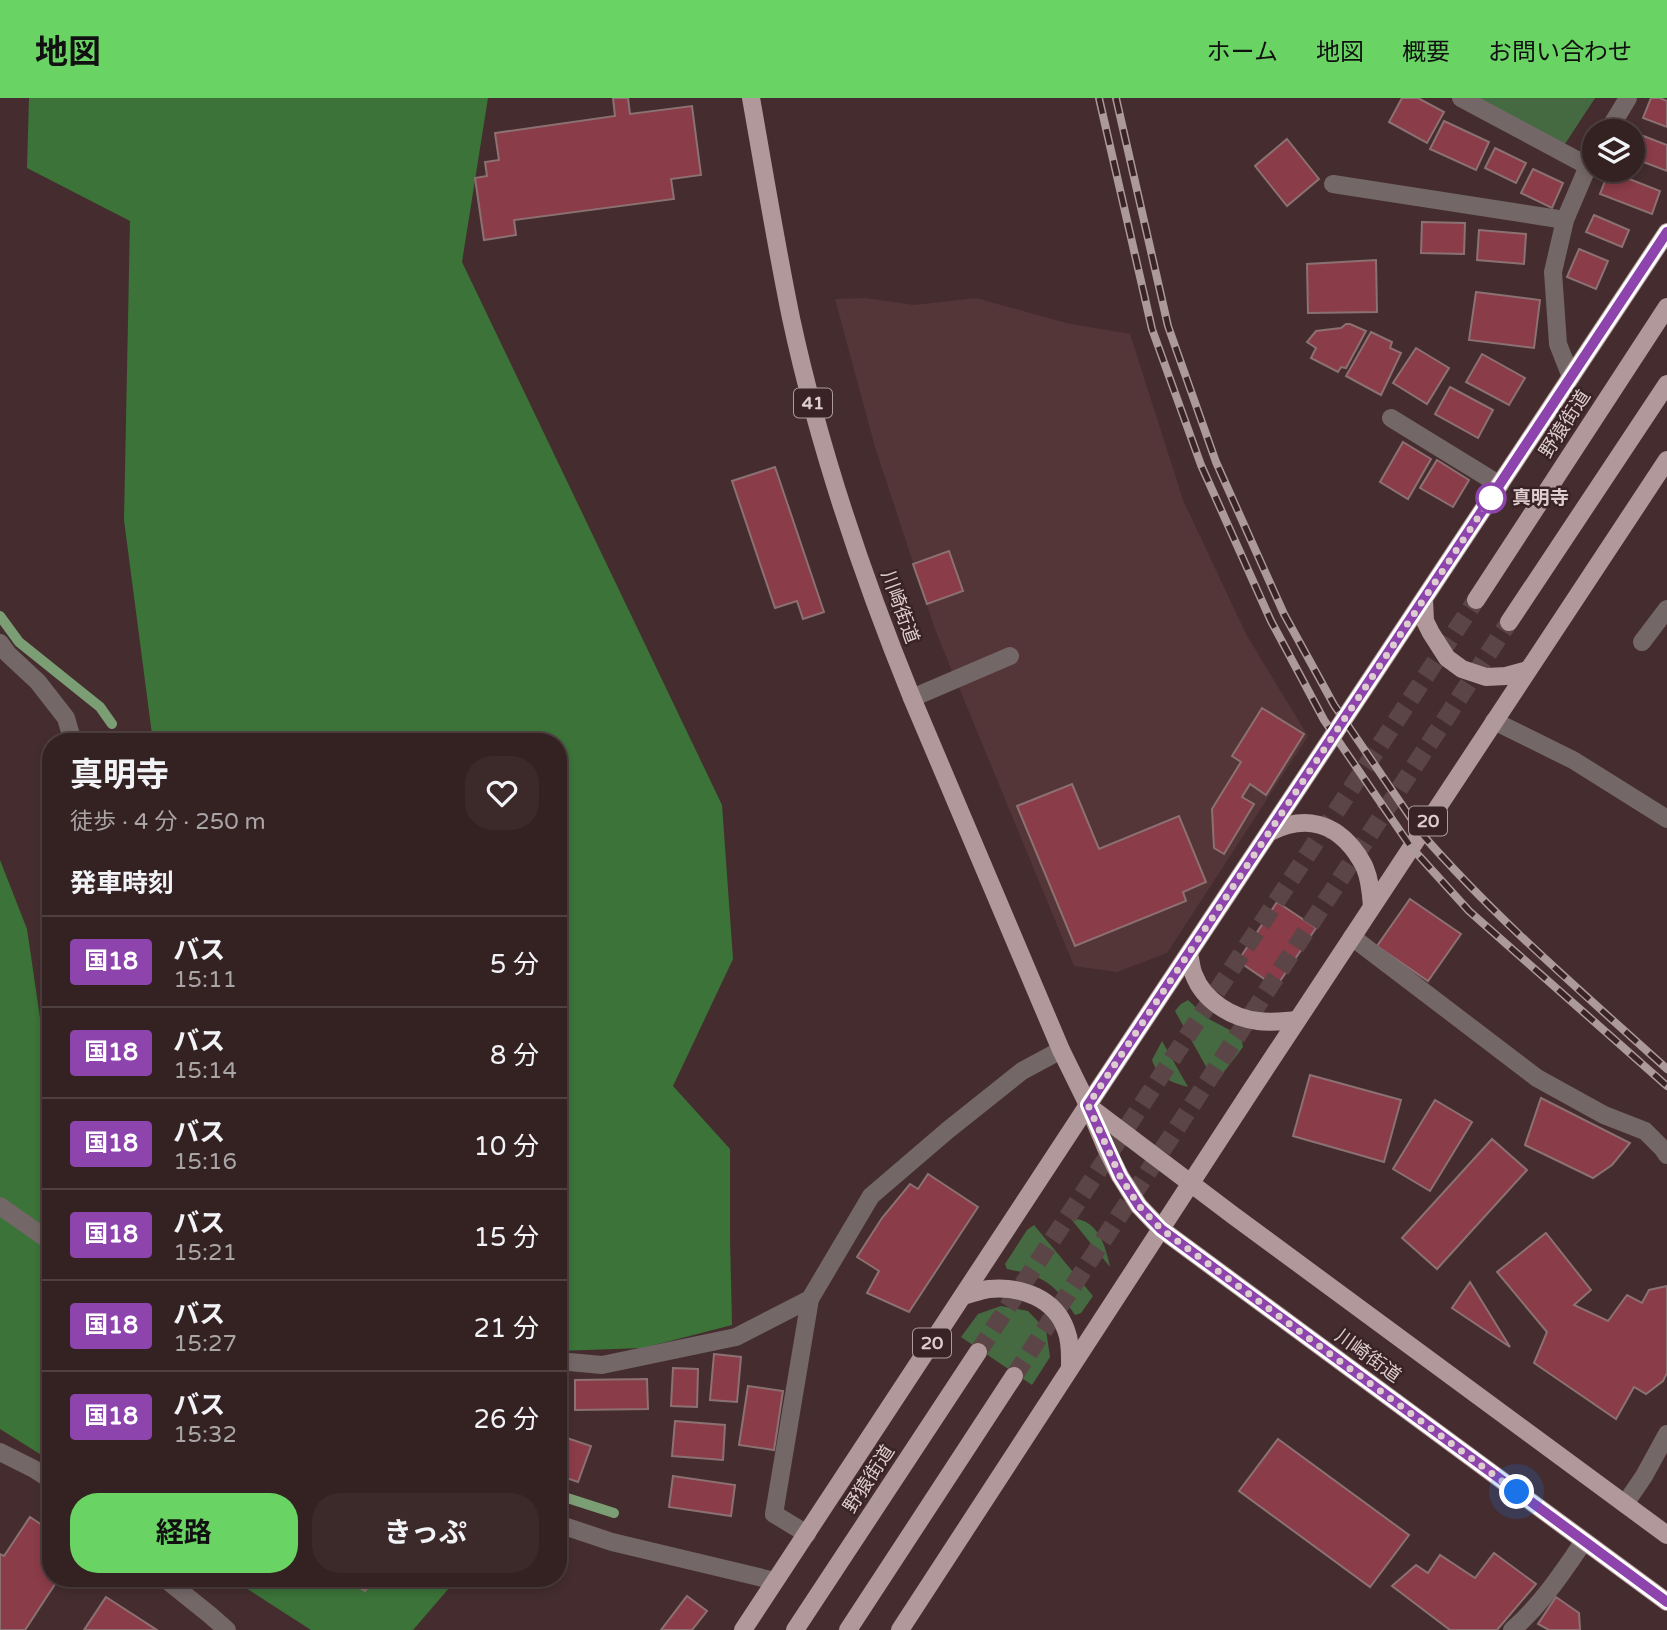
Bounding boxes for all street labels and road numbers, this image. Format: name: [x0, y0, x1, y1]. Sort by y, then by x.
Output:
street label: 野猿街道: [1535, 386, 1595, 462]
road number: 41: [794, 388, 832, 418]
street label: 川崎街道: [877, 568, 923, 646]
road number: 20: [1409, 806, 1447, 836]
street label: 川崎街道: [1331, 1325, 1405, 1387]
road number: 20: [913, 1328, 951, 1358]
street label: 野猿街道: [839, 1441, 899, 1517]

